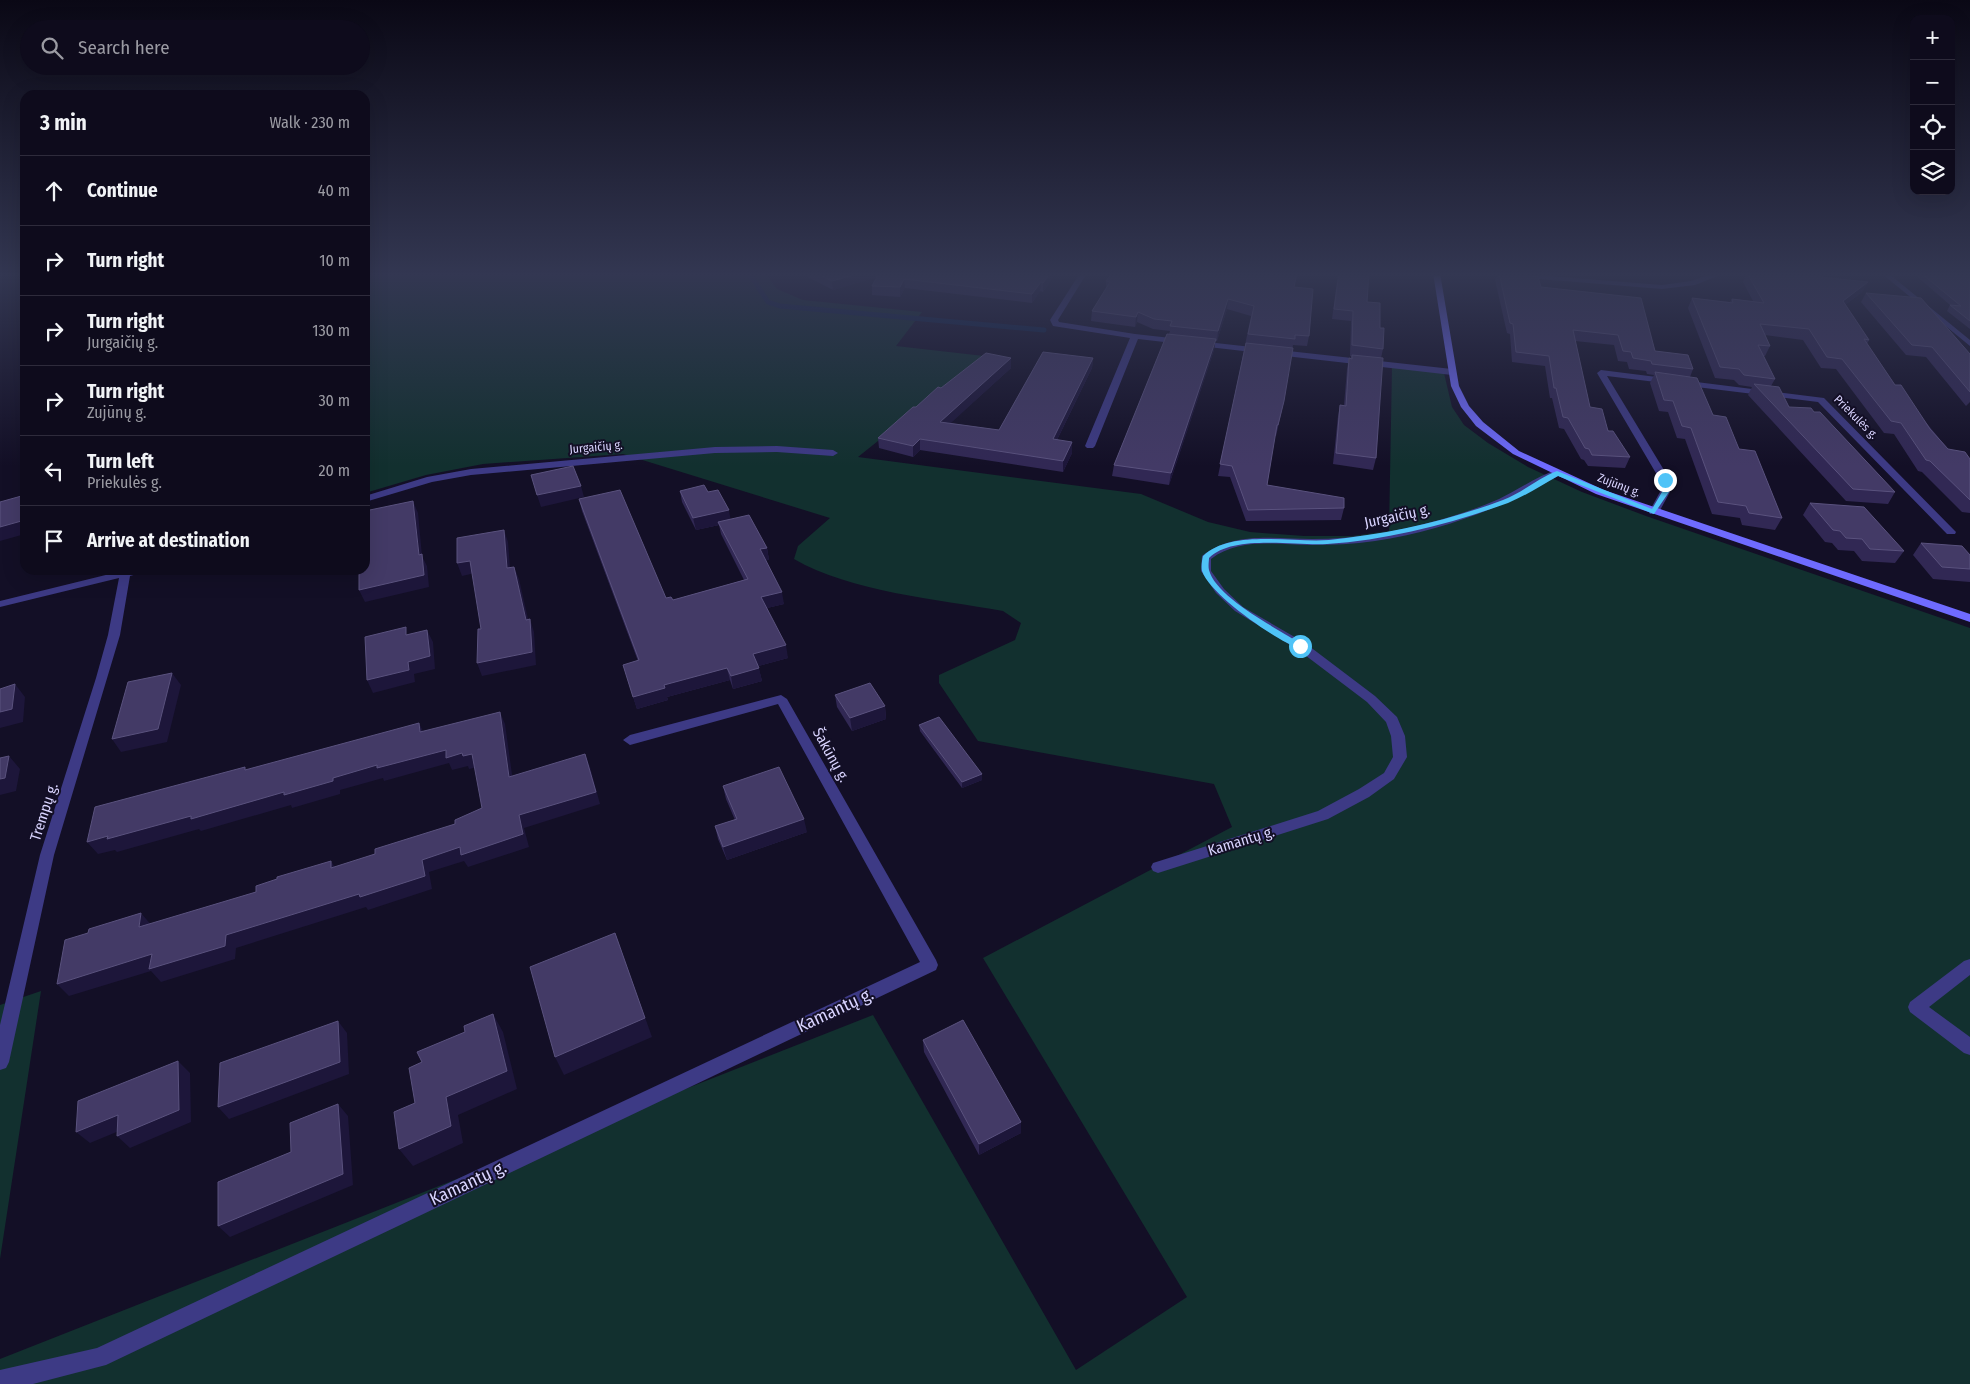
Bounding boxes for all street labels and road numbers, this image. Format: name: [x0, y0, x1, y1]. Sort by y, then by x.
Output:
street label: Priekulės g.: [1831, 392, 1881, 442]
street label: Jurgaičių g.: [569, 438, 624, 456]
street label: Zujūnų g.: [1596, 470, 1643, 500]
street label: Jurgaičių g.: [1363, 500, 1431, 532]
street label: Šakūnų g.: [809, 725, 853, 785]
street label: Trempų g.: [26, 781, 62, 843]
street label: Kamantų g.: [1206, 822, 1276, 860]
street label: Kamantų g.: [793, 983, 877, 1037]
street label: Kamantų g.: [426, 1156, 510, 1210]

